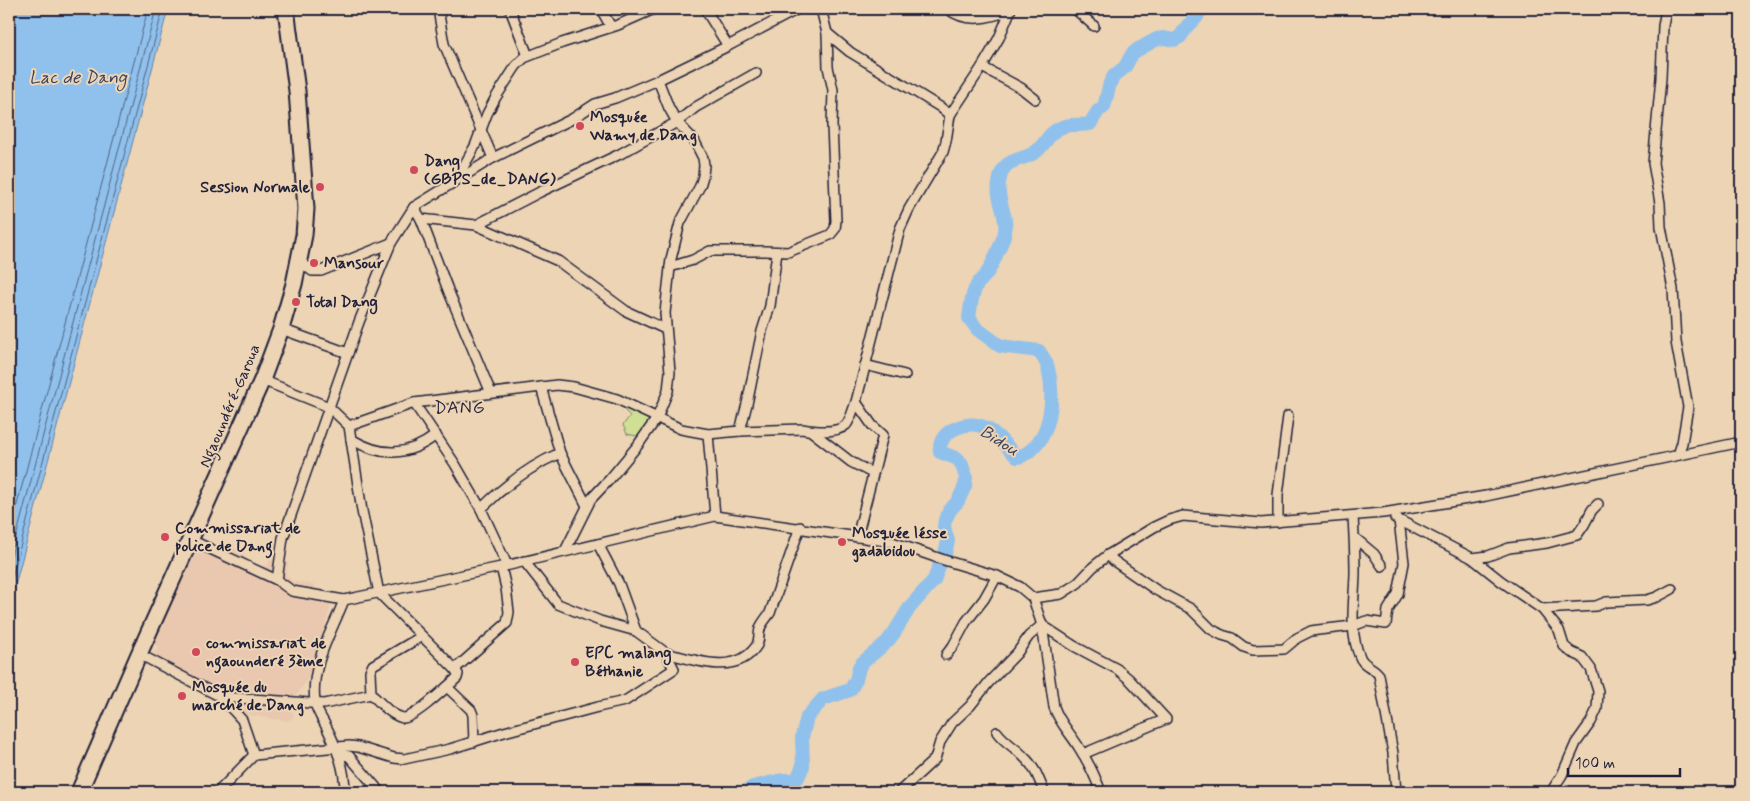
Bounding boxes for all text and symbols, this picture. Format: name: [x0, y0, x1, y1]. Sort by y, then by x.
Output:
water label: Lac de Dang: [29, 66, 128, 92]
place label: Mosquée Wamy de Dang: [589, 107, 697, 147]
marker: Mosquée Wamy de Dang: [574, 120, 586, 132]
place label: Dang (GBPS_de_DANG): [424, 151, 556, 190]
marker: Dang (GBPS_de_DANG): [408, 164, 420, 176]
place label: Session Normale: [200, 177, 310, 198]
marker: Session Normale: [314, 181, 326, 193]
place label: Mansour: [324, 253, 384, 274]
marker: Mansour: [308, 257, 320, 269]
place label: Total Dang: [306, 292, 378, 315]
marker: Total Dang: [290, 296, 302, 308]
street label: Ngaoundéré-Garoua: [195, 341, 266, 471]
district label: DANG: [434, 396, 486, 420]
water label: Bidou: [975, 420, 1023, 462]
place label: Commissariat de police de Dang: [175, 518, 301, 559]
place label: Mosquée lésse gadabidou: [852, 523, 947, 563]
marker: Commissariat de police de Dang: [159, 531, 171, 543]
marker: Mosquée lésse gadabidou: [836, 536, 848, 548]
place label: commissariat de ngaounderé 3ème: [206, 633, 327, 674]
place label: EPC malang Béthanie: [585, 643, 672, 682]
marker: commissariat de ngaounderé 3ème: [190, 646, 202, 658]
marker: EPC malang Béthanie: [569, 656, 581, 668]
place label: Mosquée du marché de Dang: [192, 677, 304, 717]
marker: Mosquée du marché de Dang: [176, 690, 188, 702]
scale bar: [1568, 746, 1680, 778]
text: 100 m: [1575, 754, 1615, 774]

